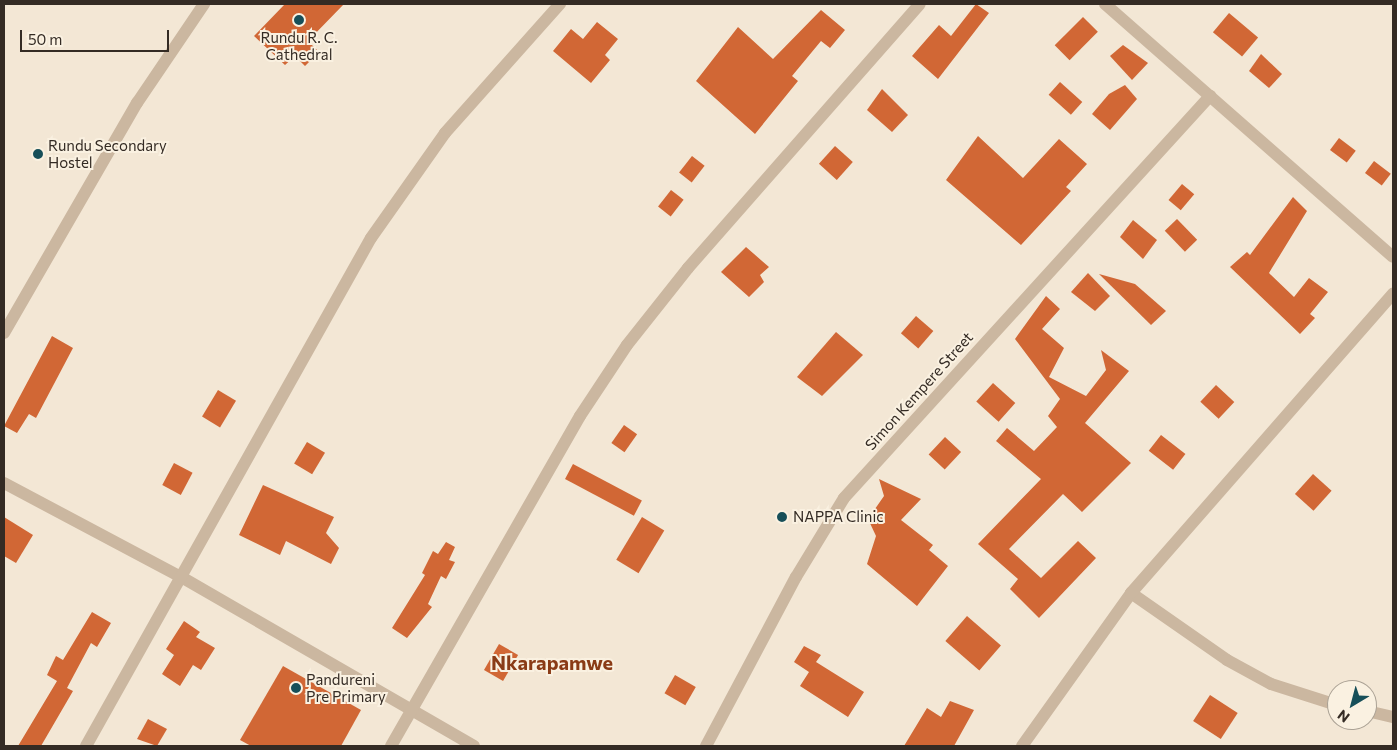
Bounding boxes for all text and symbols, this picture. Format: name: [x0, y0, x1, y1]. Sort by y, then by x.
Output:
marker: Rundu R. C. Cathedral: [293, 14, 305, 26]
scale bar: [22, 20, 171, 52]
place label: Rundu R. C. Cathedral: [260, 28, 338, 63]
text: 50 m: [28, 30, 62, 48]
place label: Rundu Secondary Hostel: [48, 136, 167, 171]
marker: Rundu Secondary Hostel: [32, 148, 44, 160]
street label: Simon Kempere Street: [861, 328, 977, 454]
place label: NAPPA Clinic: [793, 508, 884, 526]
marker: NAPPA Clinic: [775, 510, 789, 524]
district label: Nkarapamwe: [491, 650, 613, 674]
place label: Pandureni Pre Primary: [306, 670, 386, 705]
north arrow: [1327, 680, 1377, 730]
marker: Pandureni Pre Primary: [290, 682, 302, 694]
text: N: [1334, 707, 1353, 727]

